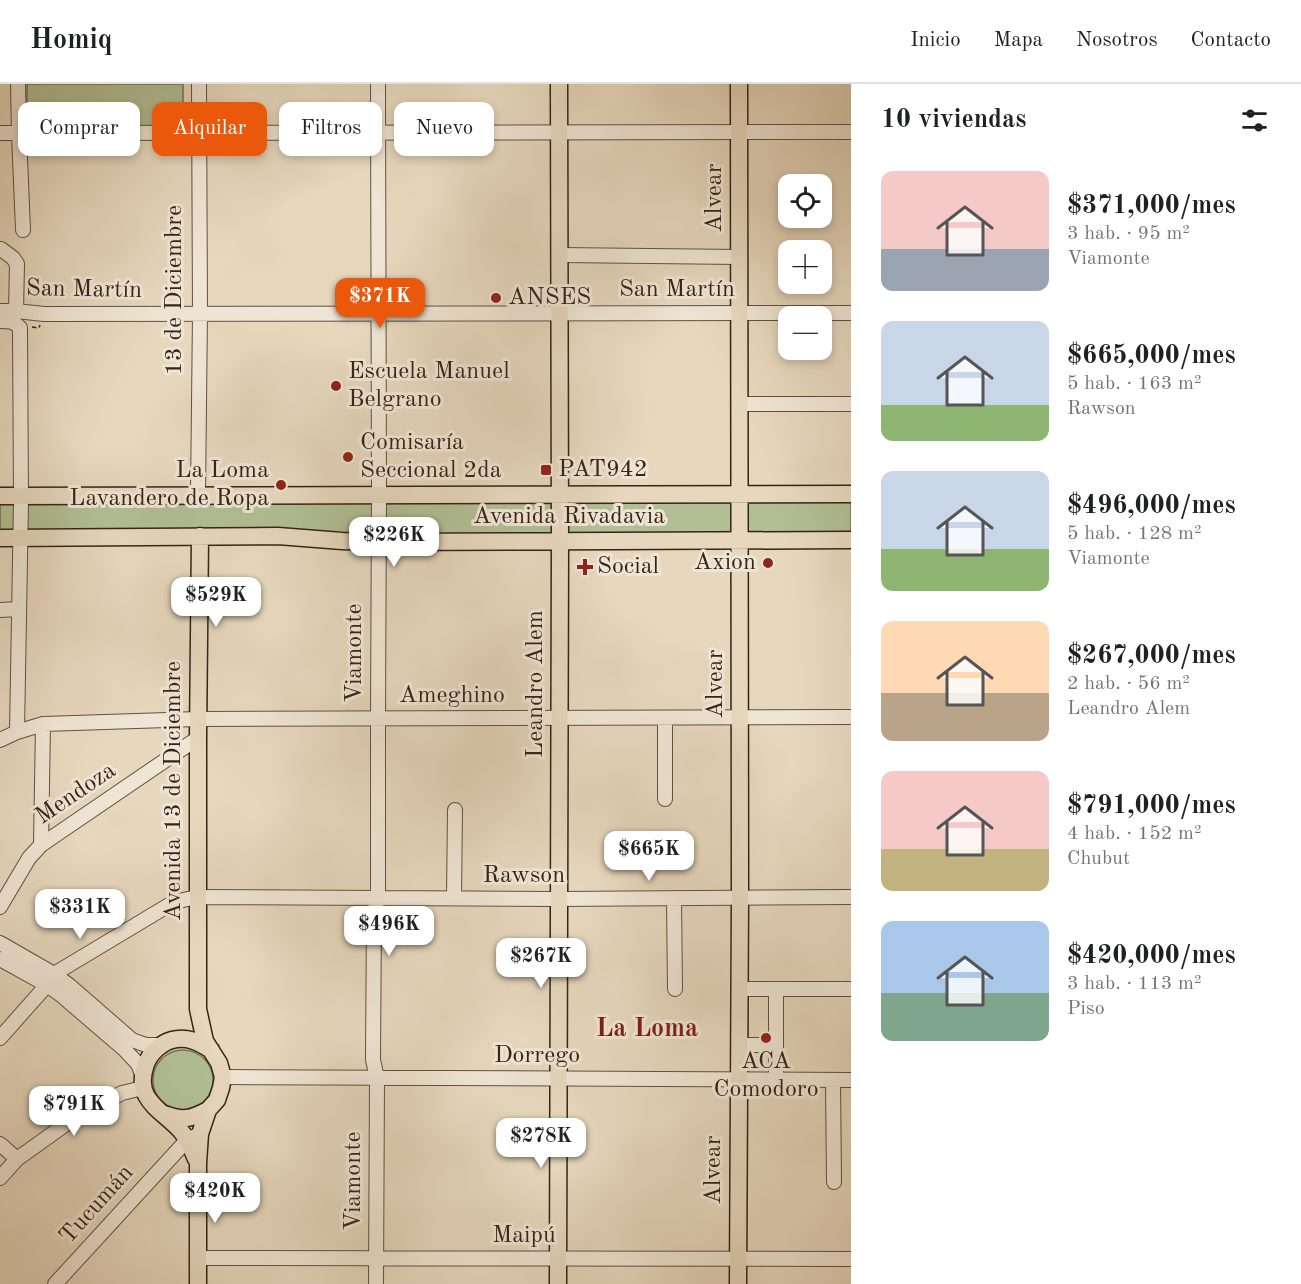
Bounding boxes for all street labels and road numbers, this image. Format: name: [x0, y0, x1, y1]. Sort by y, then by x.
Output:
street label: Alvear: [703, 163, 727, 233]
street label: 13 de Diciembre: [163, 205, 187, 375]
street label: San Martín: [26, 277, 142, 303]
street label: San Martín: [619, 278, 735, 302]
street label: Avenida Rivadavia: [473, 505, 665, 529]
street label: Viamonte: [343, 603, 367, 703]
street label: Leandro Alem: [524, 610, 548, 758]
street label: Alvear: [704, 649, 728, 719]
street label: Avenida 13 de Diciembre: [162, 661, 186, 921]
street label: Ameghino: [399, 684, 505, 708]
street label: Mendoza: [32, 759, 121, 829]
street label: Rawson: [483, 864, 565, 888]
street label: Dorrego: [494, 1044, 580, 1068]
street label: Viamonte: [342, 1131, 366, 1231]
street label: Alvear: [702, 1135, 726, 1205]
street label: Tucumán: [56, 1161, 138, 1249]
street label: Maipú: [492, 1224, 556, 1248]

